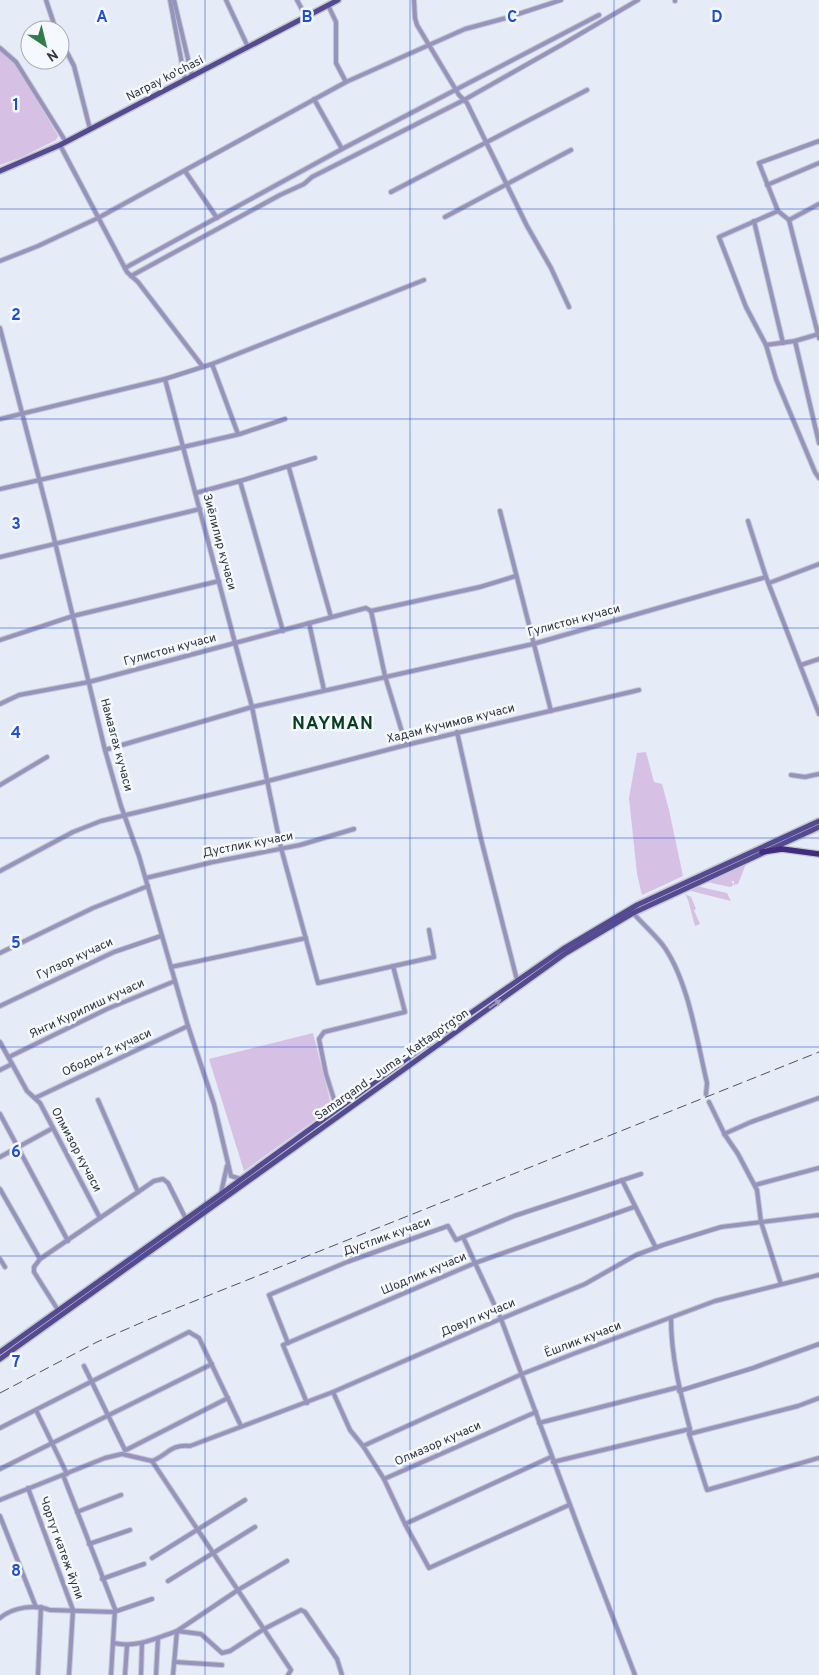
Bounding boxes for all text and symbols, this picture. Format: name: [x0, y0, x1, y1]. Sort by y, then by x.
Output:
text: A: [96, 8, 108, 28]
text: B: [301, 8, 313, 28]
text: C: [507, 8, 517, 28]
text: D: [711, 8, 723, 28]
north arrow: [20, 20, 70, 70]
text: N: [43, 45, 61, 64]
street label: Narpay ko'chasi: [124, 53, 206, 105]
text: 1: [13, 96, 19, 116]
text: 2: [11, 306, 21, 326]
street label: Зиёлилир кучаси: [198, 492, 240, 592]
text: 3: [11, 515, 21, 535]
street label: Гулистон кучаси: [526, 601, 622, 641]
street label: Гулистон кучаси: [122, 630, 218, 670]
street label: Намазгах кучаси: [96, 697, 136, 793]
street label: Хадам Кучимов кучаси: [385, 700, 517, 748]
district label: NAYMAN: [292, 713, 374, 736]
text: 4: [11, 724, 21, 744]
street label: Дустлик кучаси: [201, 828, 295, 862]
text: 5: [11, 934, 21, 954]
street label: Гулзор кучаси: [34, 934, 116, 984]
street label: Янги Курилиш кучаси: [27, 975, 147, 1043]
one-way arrow: [488, 999, 502, 1009]
street label: Samarqand - Juma - Kattaqo‘rg‘on: [312, 1006, 472, 1124]
street label: Ободон 2 кучаси: [60, 1025, 154, 1081]
street label: Олмизор кучаси: [47, 1105, 105, 1195]
text: 6: [11, 1143, 21, 1163]
street label: Дустлик кучаси: [341, 1214, 433, 1260]
street label: Шодлик кучаси: [379, 1249, 469, 1299]
street label: Довул кучаси: [438, 1295, 518, 1341]
street label: Ёшлик кучаси: [542, 1318, 624, 1362]
text: 7: [12, 1353, 20, 1373]
street label: Олмазор кучаси: [392, 1418, 484, 1470]
street label: Чортут катеж йули: [35, 1494, 87, 1602]
text: 8: [11, 1562, 21, 1582]

